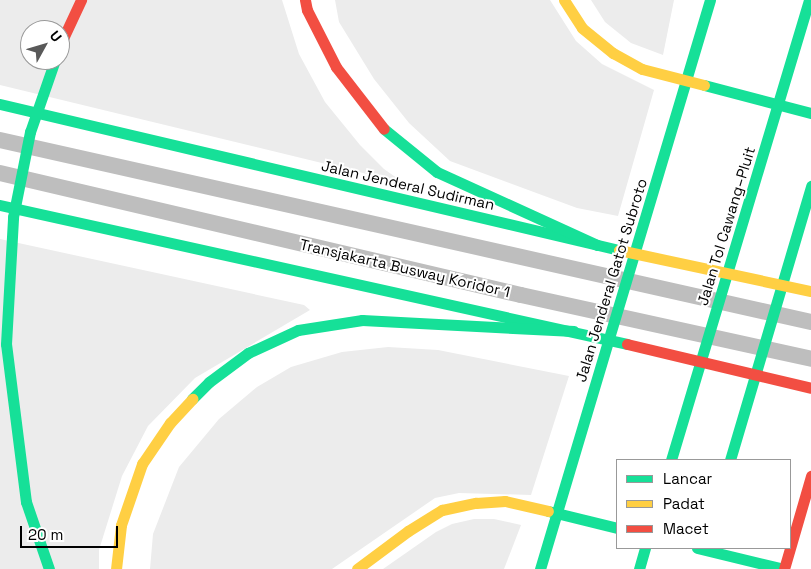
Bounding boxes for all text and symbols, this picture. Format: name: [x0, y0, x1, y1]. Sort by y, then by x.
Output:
north arrow: [20, 20, 70, 70]
text: U: [46, 27, 66, 46]
street label: Jalan Tol Cawang–Pluit: [693, 144, 759, 308]
street label: Jalan Jenderal Sudirman: [320, 156, 496, 214]
street label: Jalan Jenderal Gatot Subroto: [571, 176, 651, 384]
street label: Transjakarta Busway Koridor 1: [298, 235, 512, 301]
legend: [616, 459, 791, 549]
text: Lancar: [663, 469, 712, 488]
text: Padat: [663, 494, 705, 513]
scale bar: [22, 516, 120, 548]
text: Macet: [663, 519, 709, 538]
text: 20 m: [28, 525, 63, 544]

